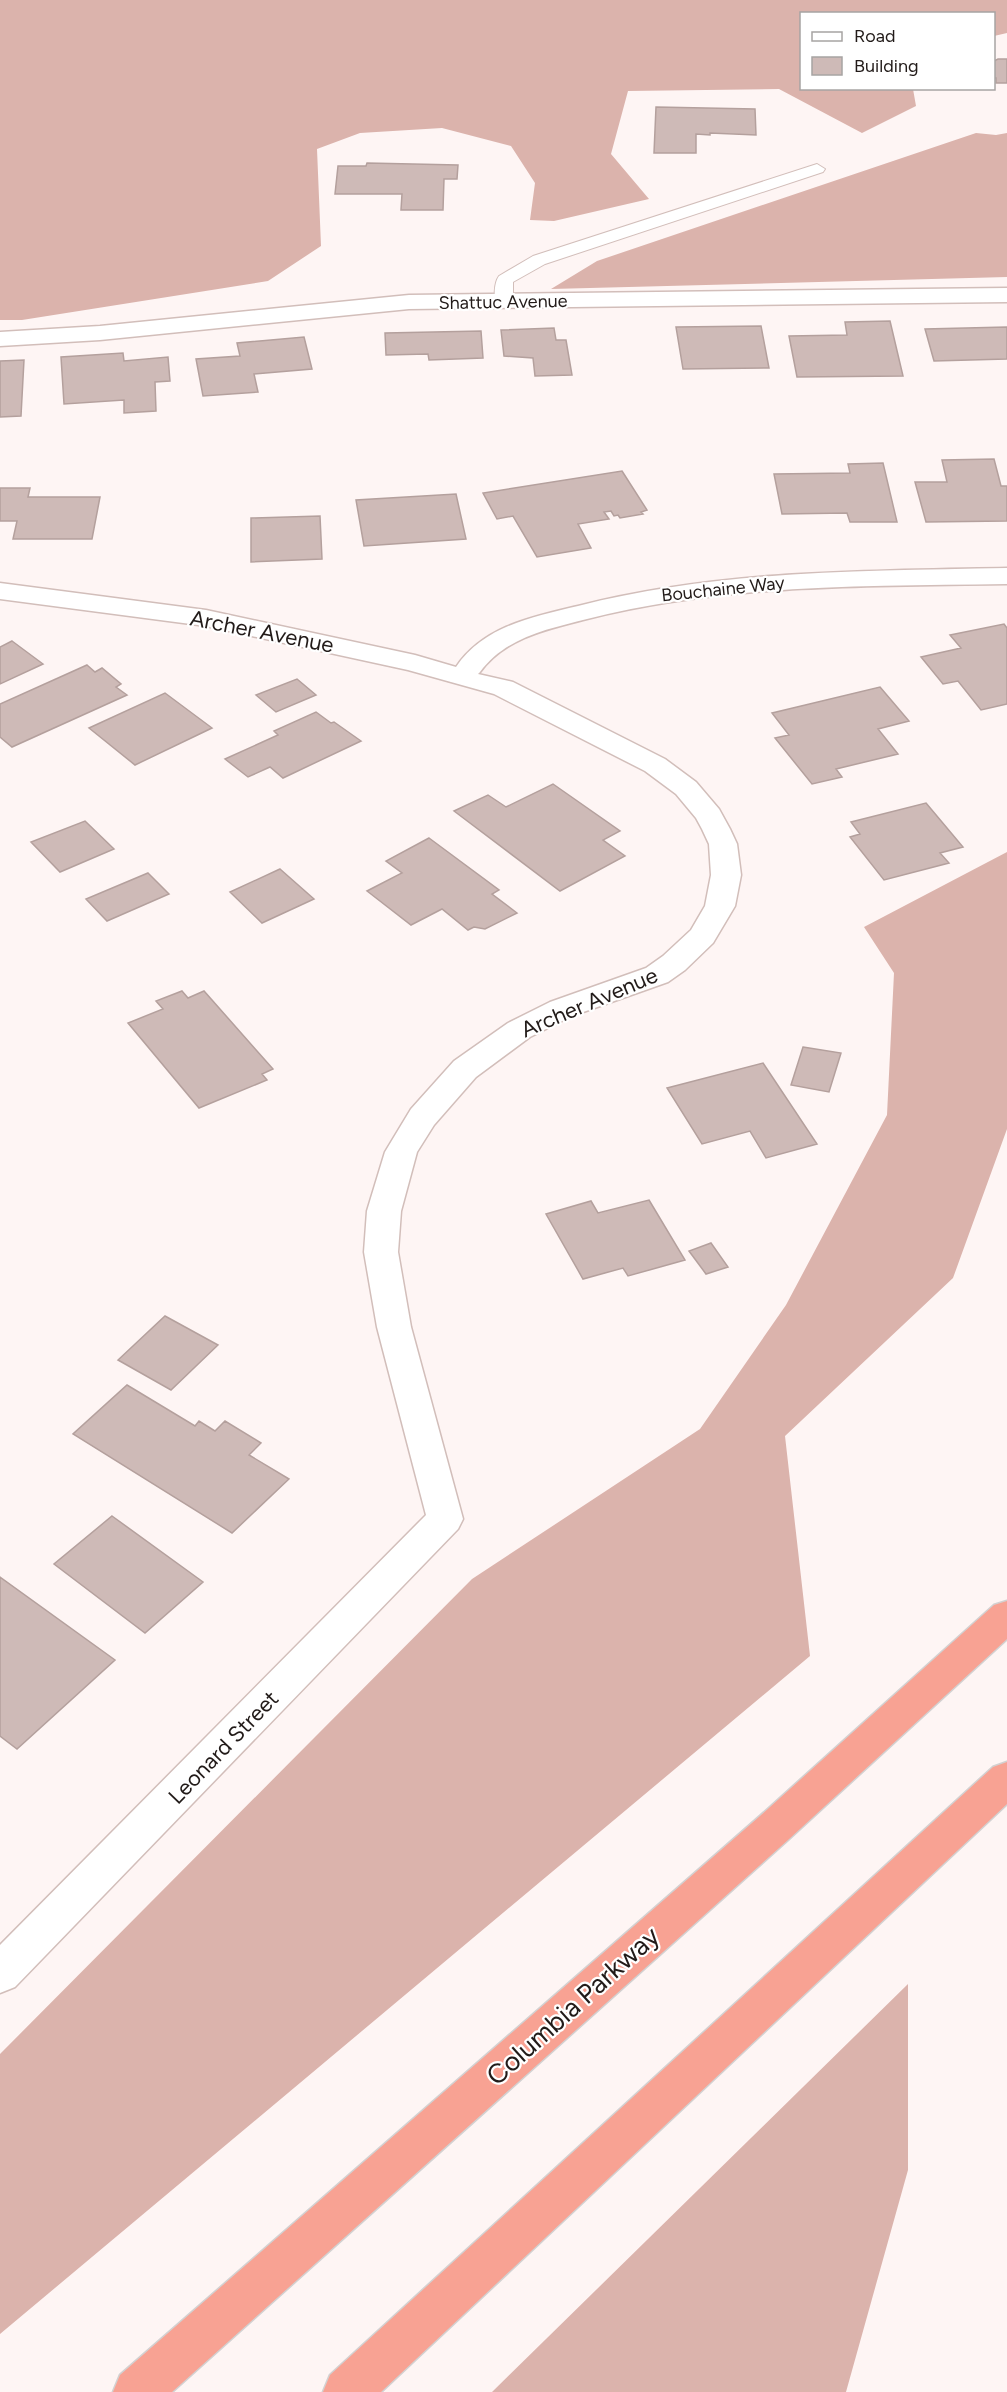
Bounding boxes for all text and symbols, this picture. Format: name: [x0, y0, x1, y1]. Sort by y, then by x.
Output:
legend: [800, 12, 995, 90]
text: Road: [854, 25, 895, 47]
text: Building: [854, 55, 919, 77]
street label: Shattuc Avenue: [438, 290, 568, 314]
street label: Bouchaine Way: [660, 572, 786, 606]
street label: Archer Avenue: [188, 604, 336, 659]
street label: Archer Avenue: [517, 962, 662, 1043]
street label: Leonard Street: [163, 1685, 284, 1810]
street label: Columbia Parkway: [479, 1919, 666, 2092]

